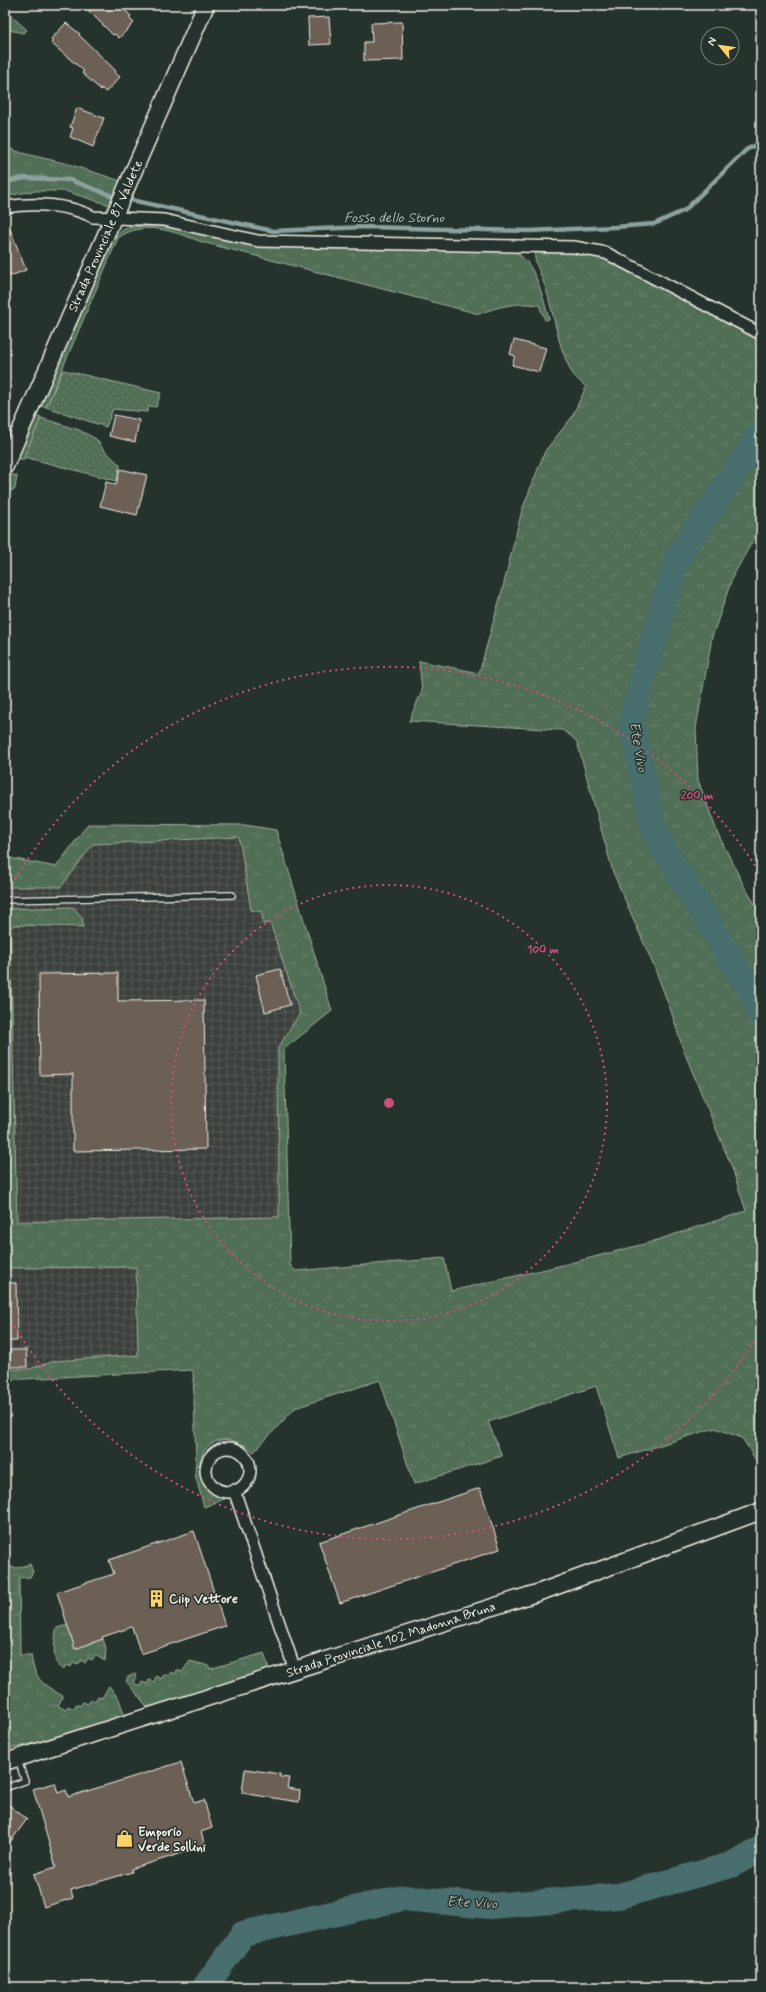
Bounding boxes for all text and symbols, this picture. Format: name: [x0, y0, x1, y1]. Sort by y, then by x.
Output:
north arrow: [700, 26, 740, 66]
text: N: [704, 35, 720, 48]
street label: Strada Provinciale 87 Valdete: [65, 157, 147, 315]
water label: Fosso dello Storno: [344, 209, 445, 227]
water label: Ete Vivo: [625, 721, 651, 774]
text: 200 m: [681, 788, 714, 804]
text: 100 m: [527, 942, 560, 958]
centre of rings: [382, 1096, 396, 1110]
building icon: Ciip Vettore: [146, 1589, 166, 1609]
place label: Ciip Vettore: [169, 1591, 238, 1608]
street label: Strada Provinciale 102 Madonna Bruna: [284, 1598, 498, 1682]
place label: Emporio Verde Sollini: [138, 1824, 206, 1856]
shop icon: Emporio Verde Sollini: [115, 1829, 135, 1849]
water label: Ete Vivo: [446, 1893, 499, 1913]

